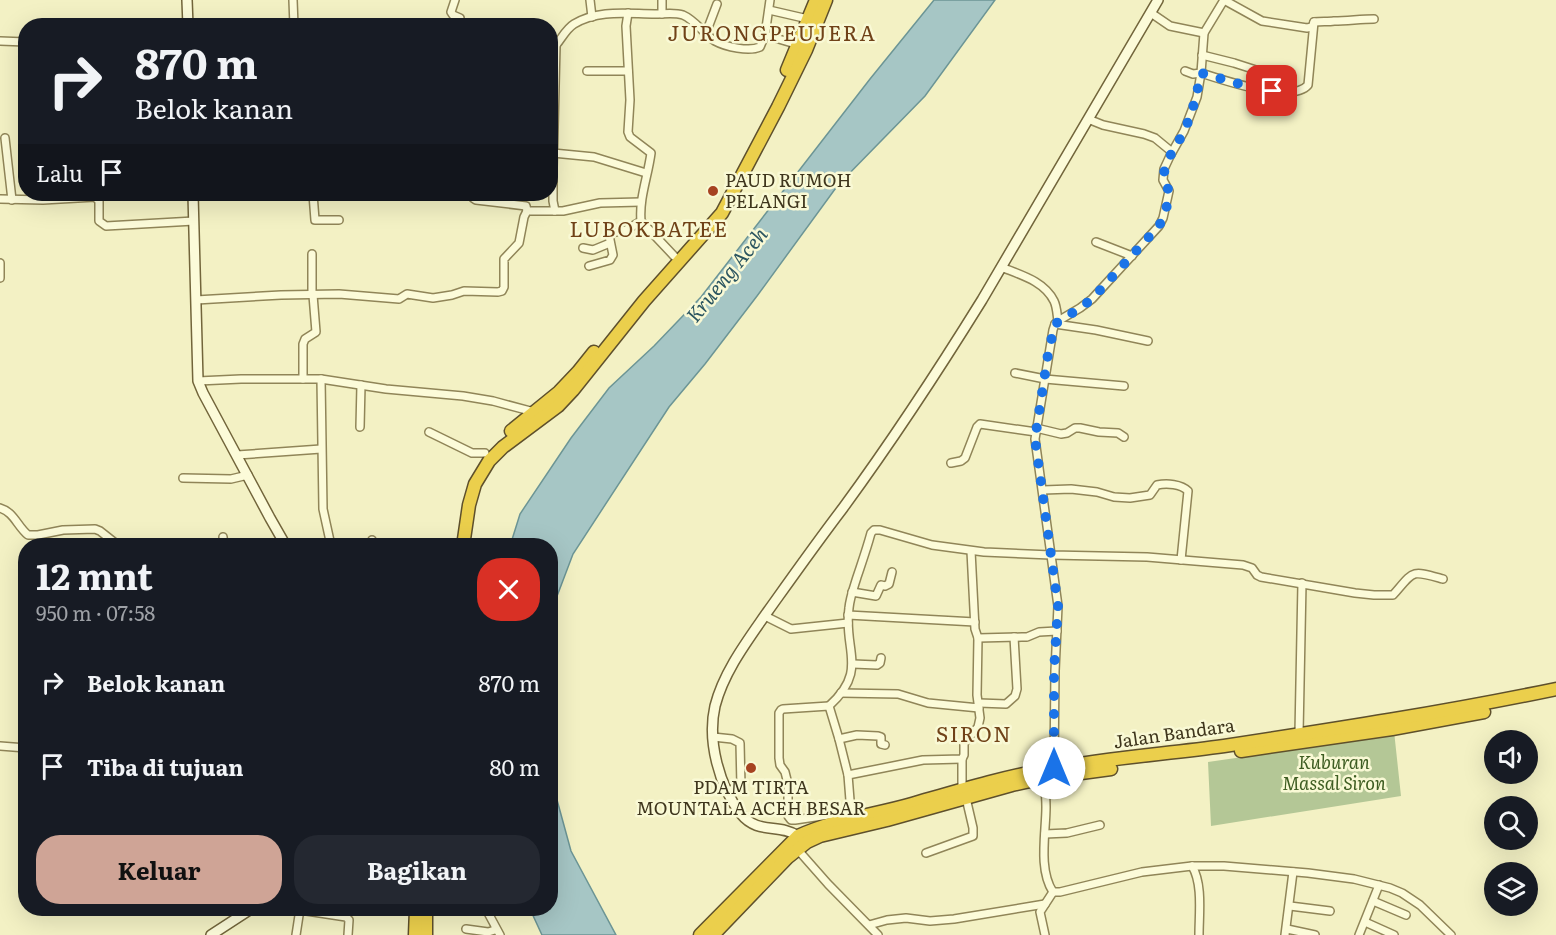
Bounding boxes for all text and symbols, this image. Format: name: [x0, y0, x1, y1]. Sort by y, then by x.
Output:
district label: JURONGPEUJERA: [668, 16, 876, 47]
text: 870 m: [135, 30, 258, 92]
icon: right: [36, 42, 114, 120]
pin: [1246, 65, 1297, 116]
icon: arrive: [1255, 74, 1288, 107]
text: Belok kanan: [135, 87, 293, 127]
text: Lalu: [36, 156, 83, 189]
icon: arrive: [95, 156, 128, 189]
place label: PAUD RUMOH PELANGI: [725, 166, 852, 214]
marker: PAUD RUMOH PELANGI: [706, 184, 720, 198]
district label: LUBOKBATEE: [569, 212, 729, 243]
water label: Krueng Aceh: [678, 219, 773, 328]
text: 12 mnt: [36, 548, 153, 601]
button: close: [477, 558, 540, 621]
text: 950 m · 07:58: [36, 597, 155, 627]
icon: right: [36, 666, 69, 699]
text: Belok kanan: [87, 666, 225, 699]
text: 870 m: [478, 666, 540, 699]
street label: Jalan Bandara: [1111, 711, 1236, 754]
district label: SIRON: [936, 717, 1012, 748]
map controls: [1484, 730, 1538, 916]
button: sound: [1484, 730, 1538, 784]
position arrow: [1022, 736, 1086, 800]
park label: Kuburan Massal Siron: [1282, 748, 1386, 796]
icon: arrive: [36, 750, 69, 783]
text: Tiba di tujuan: [87, 750, 243, 783]
text: 80 m: [489, 750, 540, 783]
marker: PDAM TIRTA MOUNTALA ACEH BESAR: [744, 761, 758, 775]
place label: PDAM TIRTA MOUNTALA ACEH BESAR: [636, 773, 866, 821]
button: search: [1484, 796, 1538, 850]
button: Keluar: [36, 835, 282, 904]
button: Bagikan: [294, 835, 540, 904]
button: layers: [1484, 862, 1538, 916]

